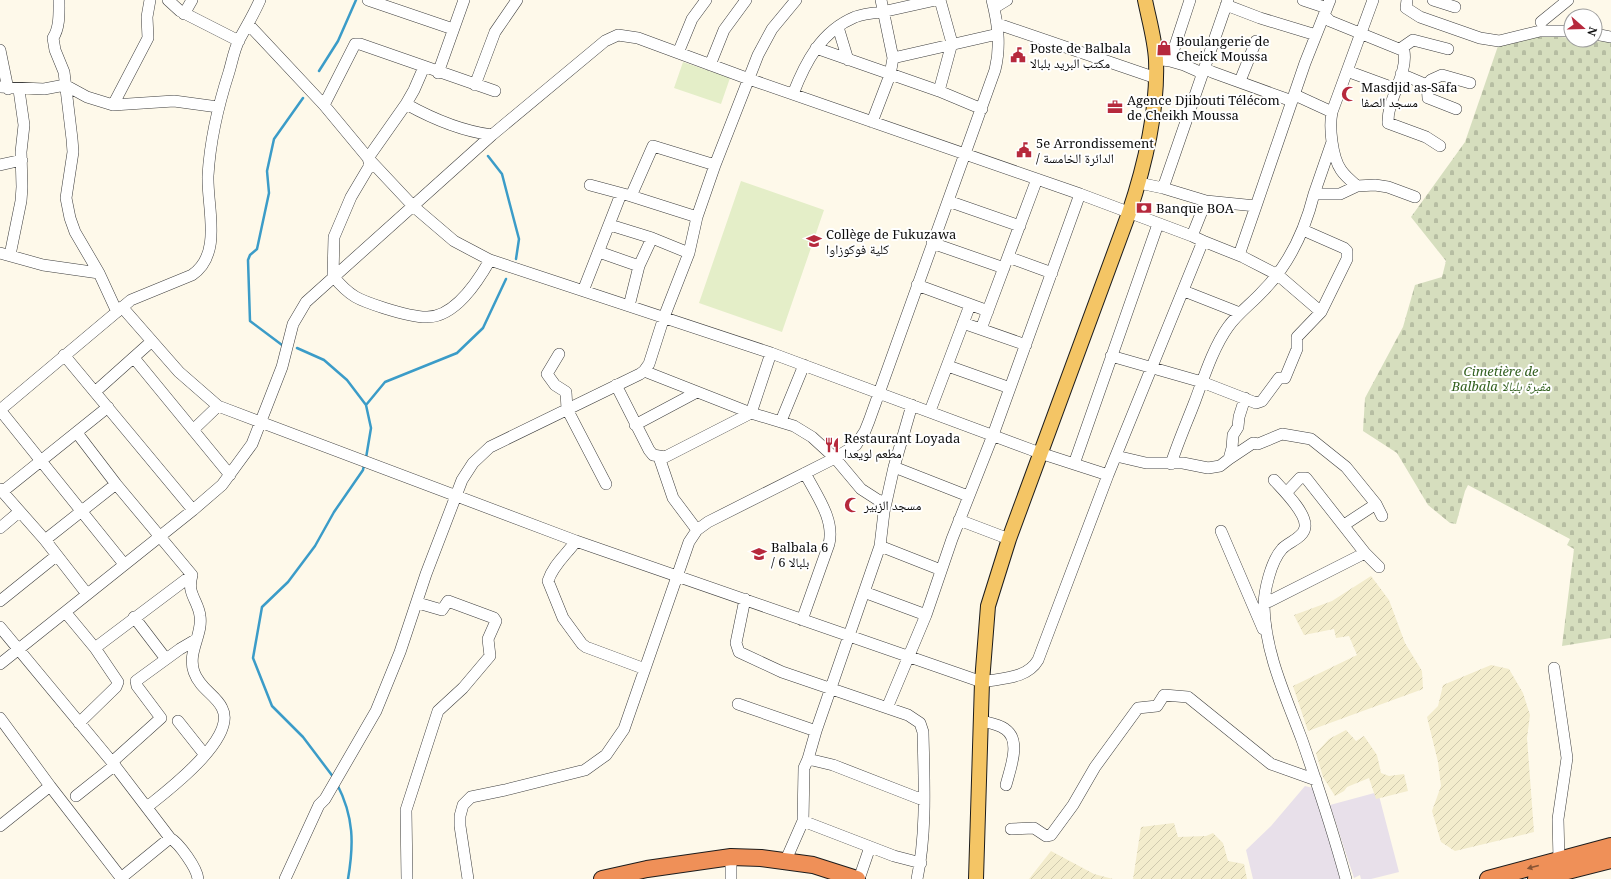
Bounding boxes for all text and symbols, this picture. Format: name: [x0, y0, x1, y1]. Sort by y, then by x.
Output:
north arrow: [1563, 8, 1603, 48]
text: N: [1584, 25, 1601, 39]
place label: Boulangerie de Cheick Moussa: [1176, 32, 1270, 65]
place label: Poste de Balbala مكتب البريد بلبالا: [1030, 39, 1131, 72]
shop icon: Boulangerie de Cheick Moussa: [1155, 39, 1173, 57]
public building icon: Poste de Balbala مكتب البريد بلبالا: [1009, 46, 1027, 64]
place label: Masdjid as-Safa مسجد الصفا: [1361, 78, 1458, 111]
mosque icon: Masdjid as-Safa مسجد الصفا: [1340, 85, 1358, 103]
place label: Agence Djibouti Télécom de Cheikh Moussa: [1127, 91, 1280, 124]
office icon: Agence Djibouti Télécom de Cheikh Moussa: [1106, 98, 1124, 116]
place label: 5e Arrondissement / الدائرة الخامسة: [1036, 134, 1154, 167]
public building icon: 5e Arrondissement / الدائرة الخامسة: [1015, 141, 1033, 159]
bank icon: Banque BOA: [1135, 199, 1153, 217]
place label: Banque BOA: [1156, 199, 1235, 217]
place label: Collège de Fukuzawa كلية فوكوزاوا: [826, 225, 956, 258]
school or university icon: Collège de Fukuzawa كلية فوكوزاوا: [805, 232, 823, 250]
park label: Cimetière de Balbala مقبرة بلبالا: [1451, 362, 1551, 395]
place label: Restaurant Loyada مطعم لويعدا: [844, 429, 960, 462]
restaurant icon: Restaurant Loyada مطعم لويعدا: [823, 436, 841, 454]
mosque icon: مسجد الزبير: [843, 496, 861, 514]
place label: مسجد الزبير: [863, 496, 921, 514]
place label: Balbala 6 / بلبالا 6: [771, 538, 828, 571]
school or university icon: Balbala 6 / بلبالا 6: [750, 545, 768, 563]
one-way arrow: [1527, 864, 1539, 870]

